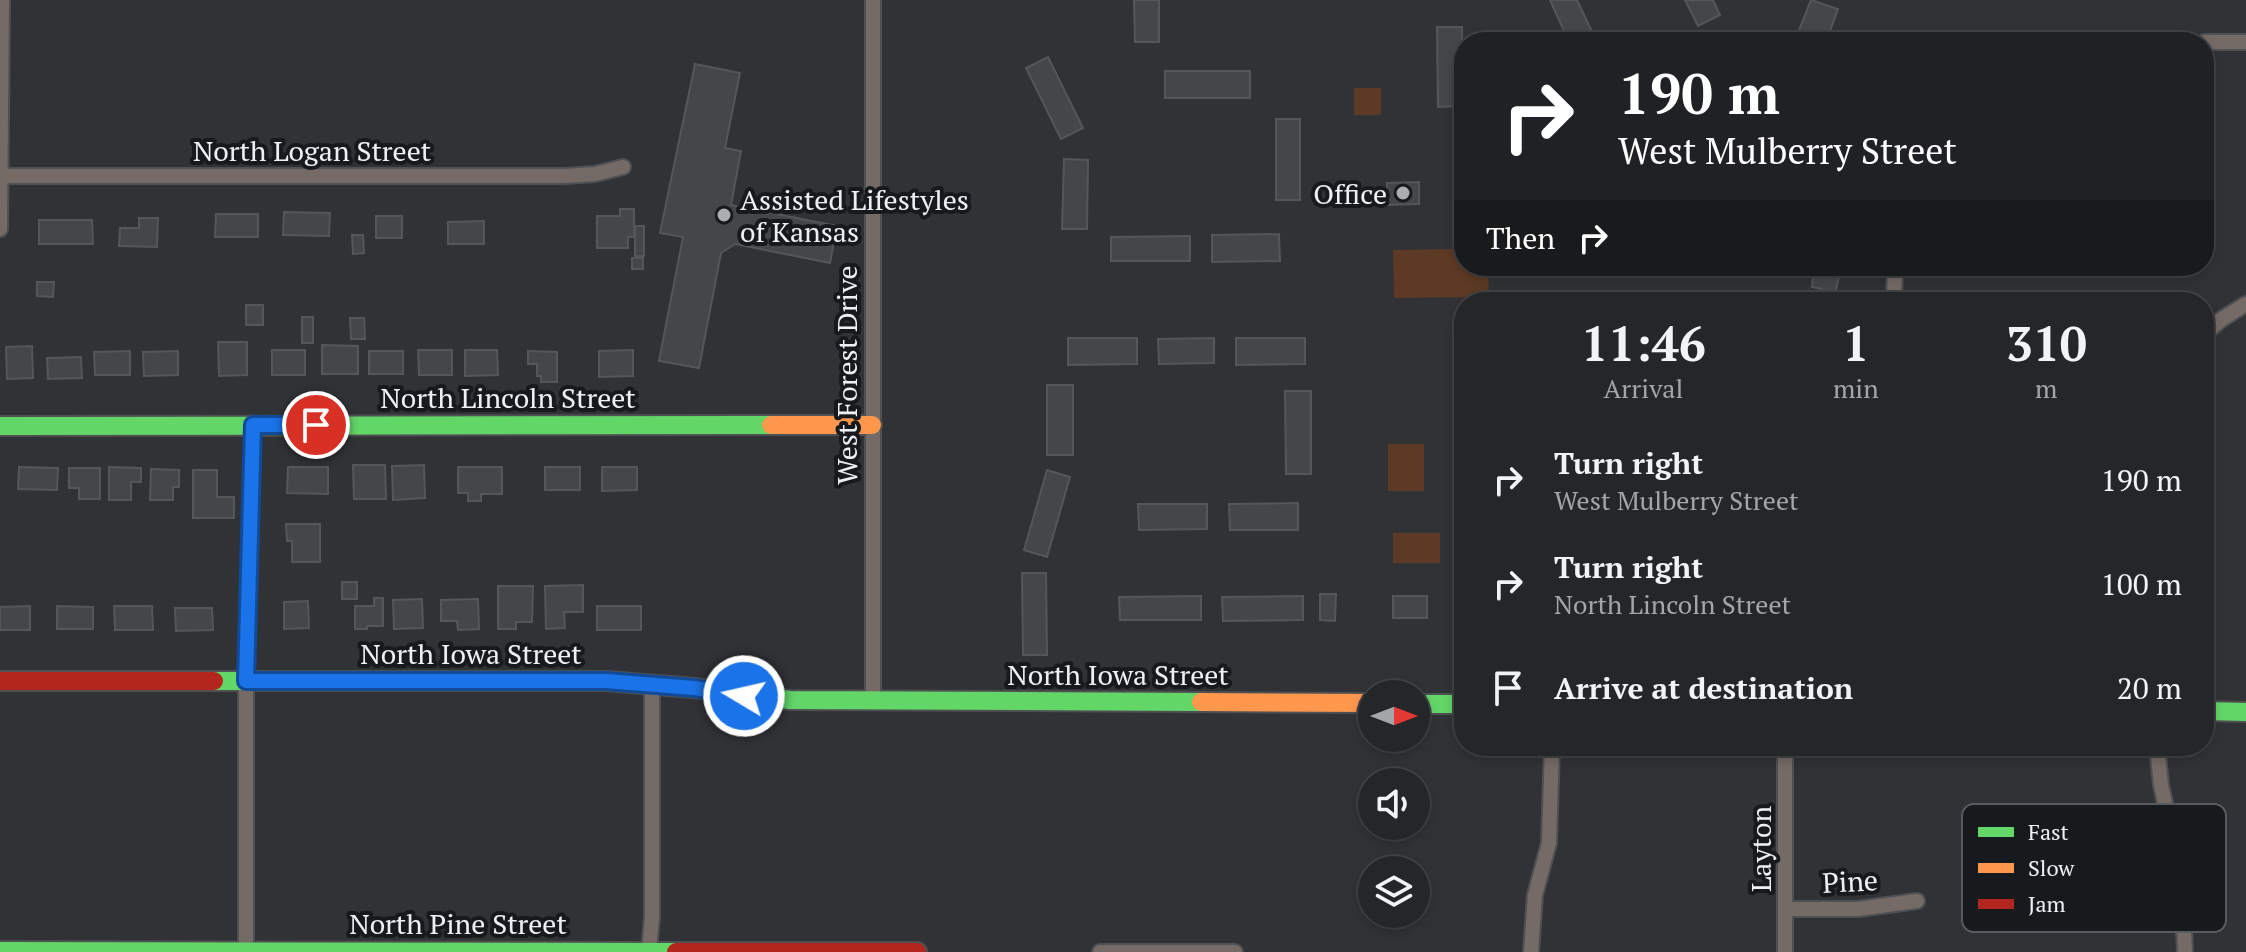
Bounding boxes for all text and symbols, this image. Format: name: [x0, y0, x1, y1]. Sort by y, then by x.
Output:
text: 190 m: [1618, 56, 1780, 130]
icon: right: [1486, 64, 1590, 168]
text: West Mulberry Street: [1618, 127, 1957, 174]
street label: North Logan Street: [193, 132, 432, 169]
place label: Office: [1313, 175, 1387, 212]
place label: Assisted Lifestyles of Kansas: [740, 181, 969, 250]
marker: Office: [1394, 184, 1412, 202]
marker: Assisted Lifestyles of Kansas: [715, 206, 733, 224]
icon: right: [1571, 216, 1615, 260]
text: Then: [1486, 218, 1555, 258]
street label: West Forest Drive: [828, 265, 865, 485]
text: 11:46: [1581, 311, 1706, 375]
text: 1: [1842, 311, 1869, 375]
text: 310: [2006, 311, 2087, 375]
text: Arrival: [1604, 371, 1683, 405]
text: min: [1833, 371, 1879, 405]
text: m: [2035, 371, 2058, 405]
street label: North Lincoln Street: [380, 379, 636, 416]
pin: [282, 391, 350, 459]
icon: arrive: [294, 403, 338, 447]
text: Turn right: [1554, 443, 1703, 483]
icon: right: [1486, 458, 1530, 502]
text: 190 m: [2101, 460, 2182, 500]
text: West Mulberry Street: [1554, 483, 1799, 517]
text: Turn right: [1554, 547, 1703, 587]
icon: right: [1486, 562, 1530, 606]
text: 100 m: [2101, 564, 2182, 604]
text: North Lincoln Street: [1554, 587, 1791, 621]
street label: North Iowa Street: [360, 635, 582, 672]
position arrow: [702, 654, 786, 738]
street label: North Iowa Street: [1007, 656, 1229, 693]
icon: arrive: [1486, 666, 1530, 710]
text: Arrive at destination: [1554, 668, 1853, 708]
text: 20 m: [2117, 668, 2182, 708]
north arrow: [1358, 680, 1430, 752]
map controls: [1358, 680, 1430, 928]
button: sound: [1358, 768, 1430, 840]
legend: [1962, 804, 2226, 932]
street label: Layton: [1742, 806, 1779, 892]
text: Fast: [2028, 817, 2069, 846]
text: Slow: [2028, 853, 2075, 882]
button: layers: [1358, 856, 1430, 928]
street label: Pine: [1821, 861, 1879, 901]
text: Jam: [2028, 889, 2066, 918]
street label: North Pine Street: [349, 905, 567, 942]

